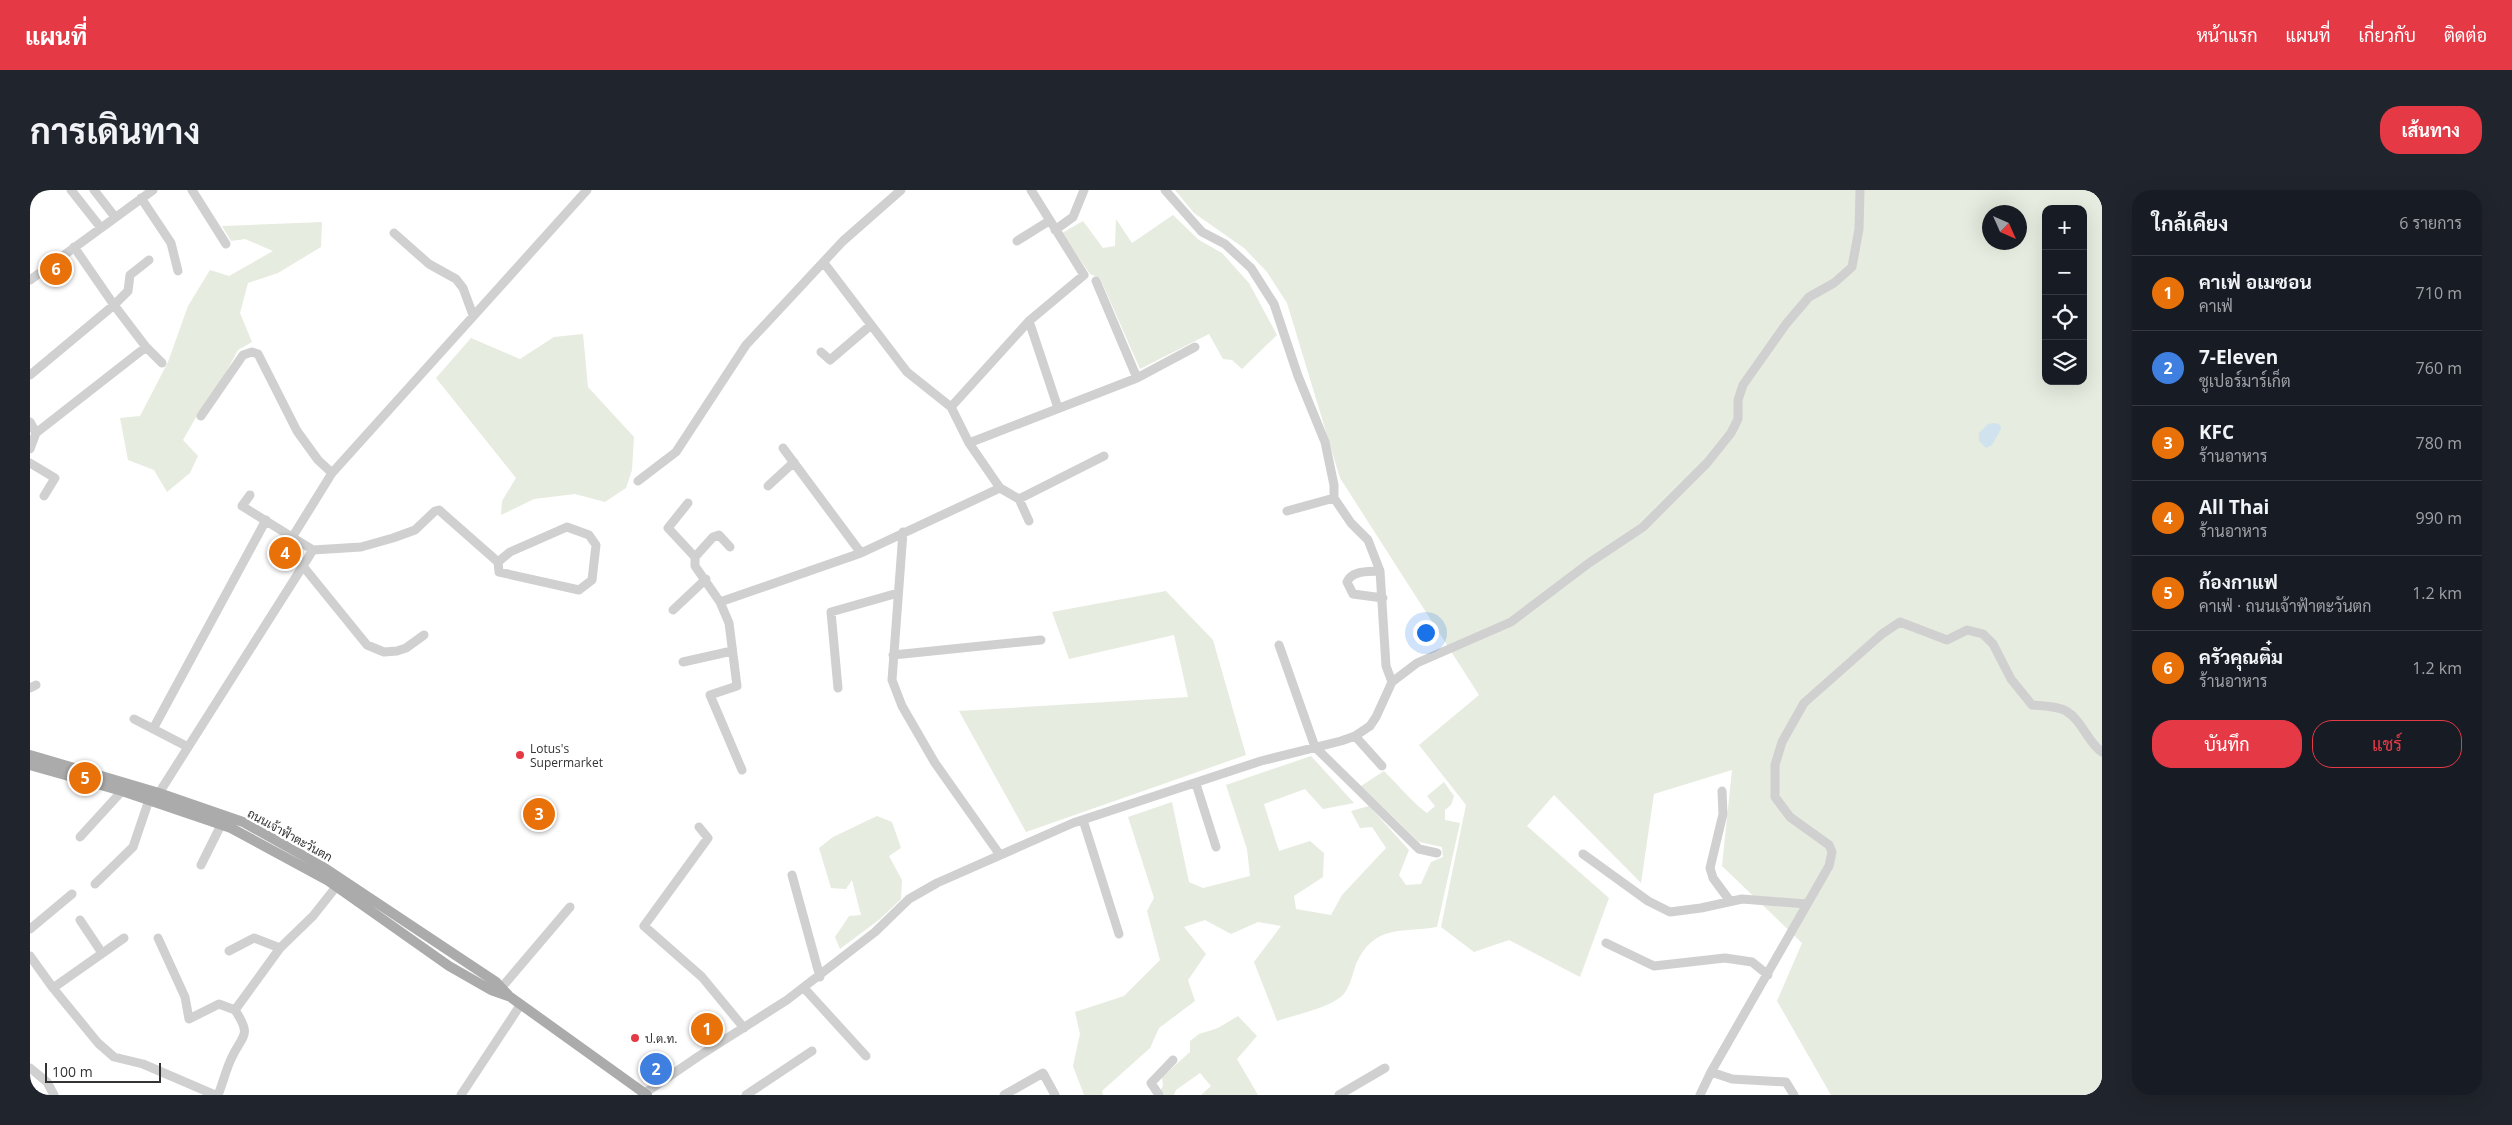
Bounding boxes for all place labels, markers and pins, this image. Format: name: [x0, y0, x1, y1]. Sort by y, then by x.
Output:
pin: 6: [40, 250, 72, 288]
pin: 4: [269, 534, 301, 572]
place label: Lotus's Supermarket: [530, 740, 603, 771]
marker: Lotus's Supermarket: [514, 749, 526, 761]
pin: 5: [69, 759, 101, 797]
pin: 3: [523, 795, 555, 833]
pin: 1: [691, 1010, 723, 1048]
place label: ป.ต.ท.: [645, 1030, 678, 1047]
marker: ป.ต.ท.: [629, 1032, 641, 1044]
pin: 2: [640, 1050, 672, 1088]

